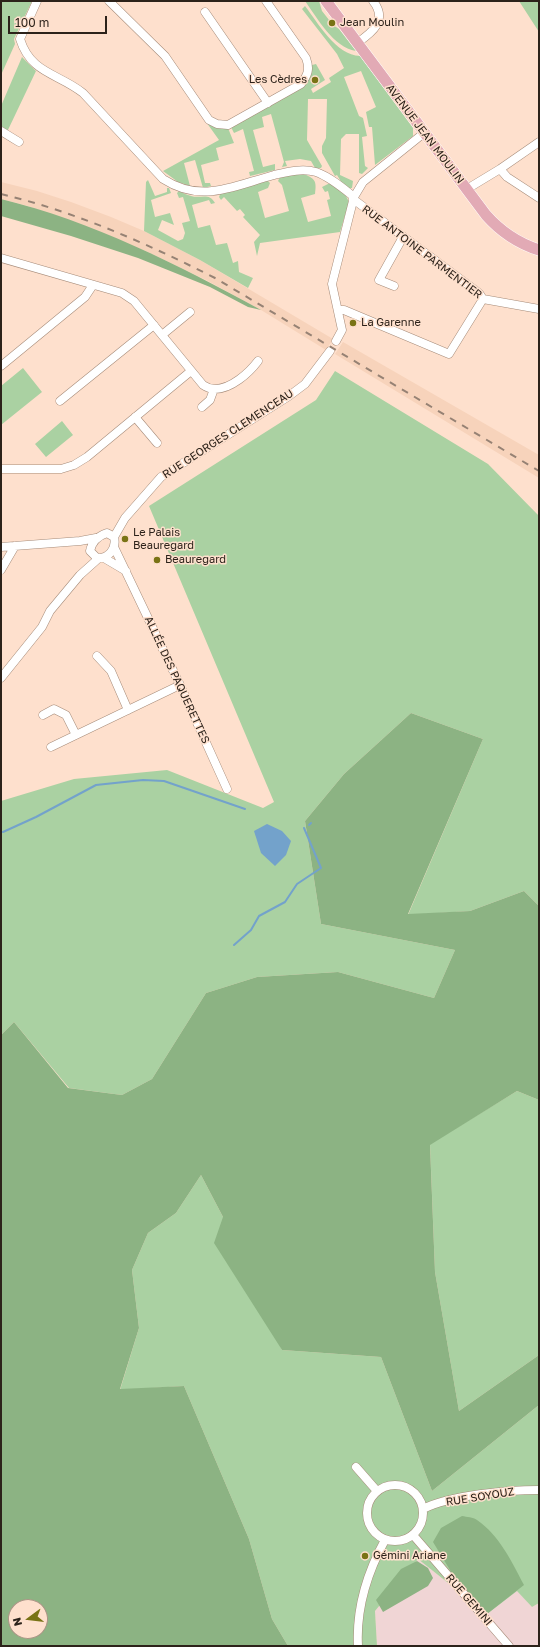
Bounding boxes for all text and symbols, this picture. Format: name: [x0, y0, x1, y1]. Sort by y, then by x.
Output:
scale bar: [10, 8, 109, 34]
text: 100 m: [15, 15, 49, 30]
place label: Jean Moulin: [340, 16, 404, 30]
marker: Jean Moulin: [327, 18, 337, 28]
place label: Les Cèdres: [249, 73, 307, 87]
marker: Les Cèdres: [310, 75, 320, 85]
street label: AVENUE JEAN MOULIN: [383, 82, 467, 186]
street label: RUE ANTOINE PARMENTIER: [359, 203, 485, 301]
place label: La Garenne: [361, 316, 421, 330]
marker: La Garenne: [348, 318, 358, 328]
street label: RUE GEORGES CLEMENCEAU: [160, 387, 296, 481]
place label: Le Palais Beauregard: [133, 526, 194, 552]
marker: Le Palais Beauregard: [120, 534, 130, 544]
place label: Beauregard: [165, 553, 226, 567]
marker: Beauregard: [152, 555, 162, 565]
street label: ALLÉE DES PAQUERETTES: [142, 614, 212, 746]
street label: RUE SOYOUZ: [445, 1485, 515, 1509]
place label: Gémini Ariane: [373, 1549, 446, 1563]
marker: Gémini Ariane: [360, 1551, 370, 1561]
street label: RUE GEMINI: [443, 1571, 495, 1629]
north arrow: [8, 1599, 48, 1639]
text: N: [10, 1616, 24, 1628]

